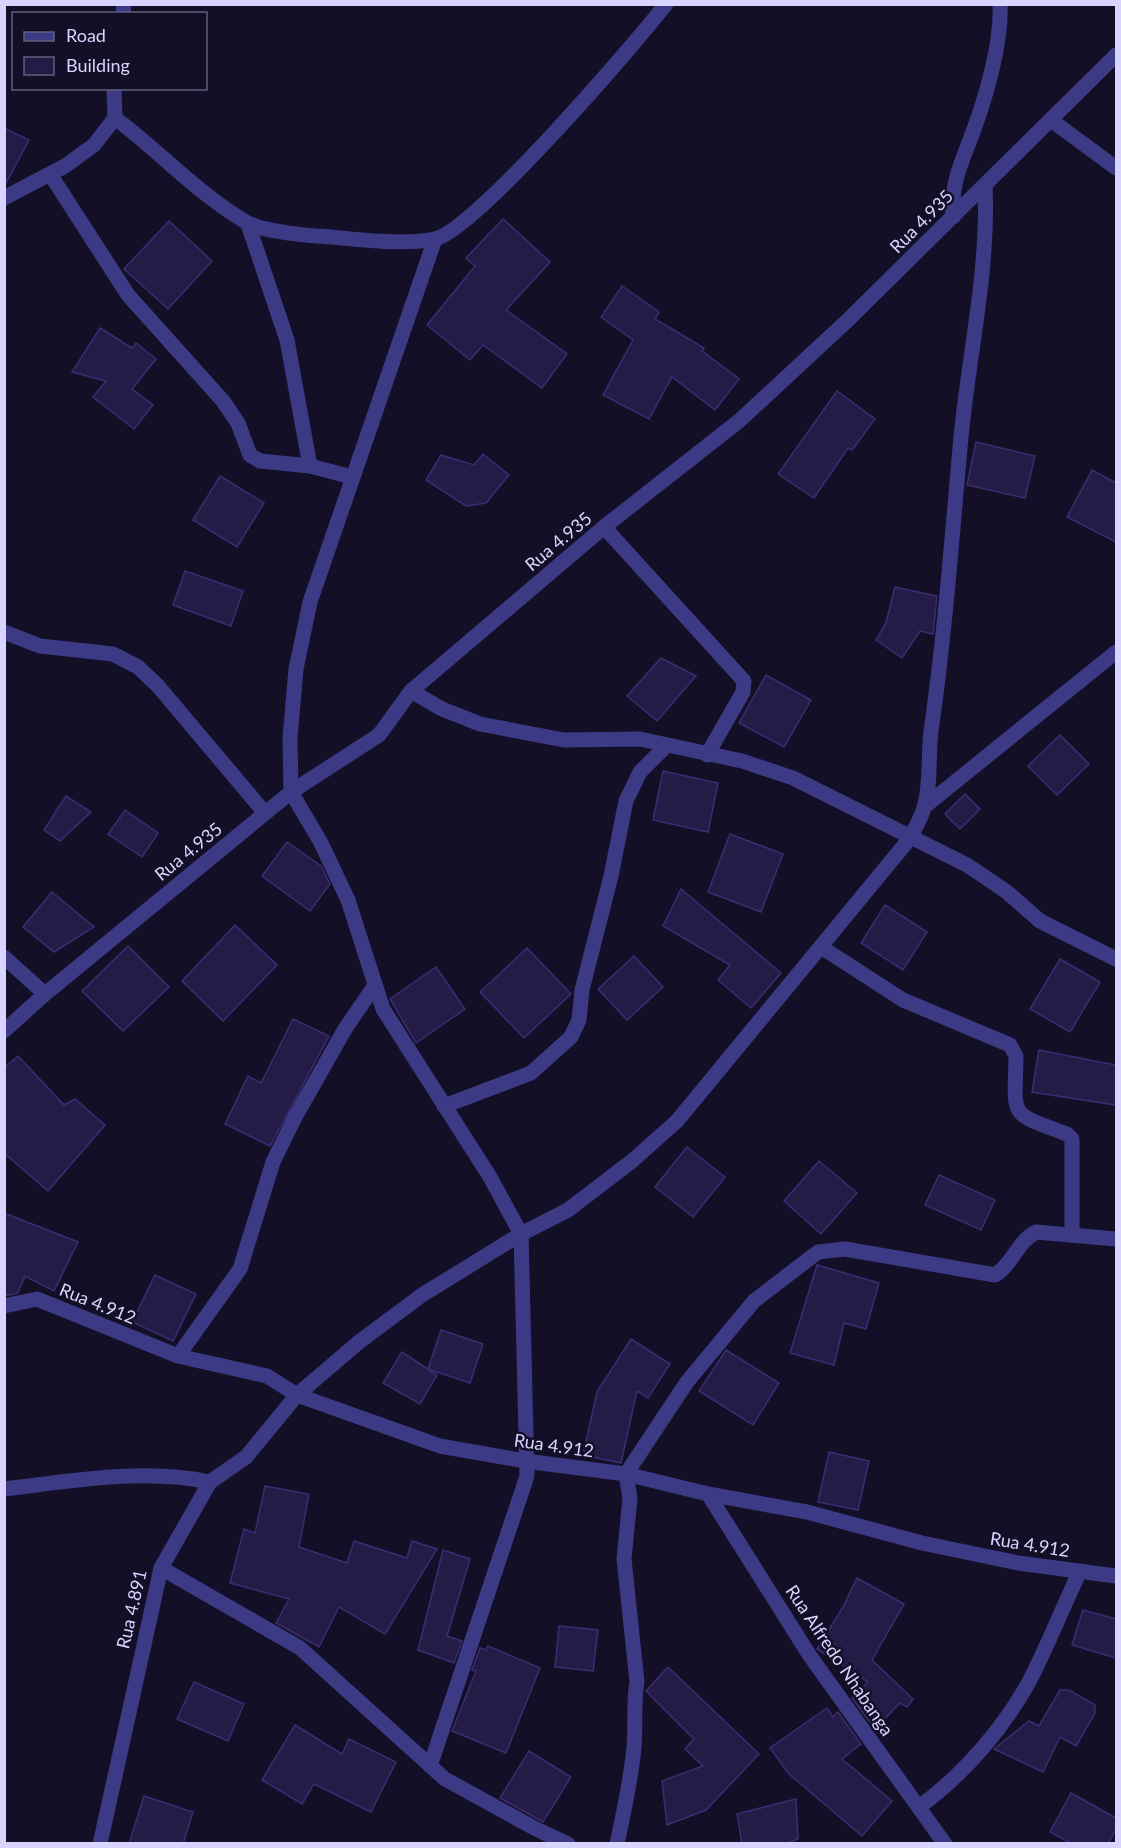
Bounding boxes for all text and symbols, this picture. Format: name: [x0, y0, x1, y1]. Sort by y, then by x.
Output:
legend: [12, 12, 207, 90]
text: Road: [66, 24, 106, 46]
text: Building: [66, 54, 130, 76]
street label: Rua 4.935: [885, 185, 957, 257]
street label: Rua 4.935: [520, 507, 596, 575]
street label: Rua 4.935: [150, 817, 226, 885]
street label: Rua 4.912: [57, 1278, 139, 1328]
street label: Rua 4.912: [513, 1429, 595, 1461]
street label: Rua 4.912: [989, 1527, 1071, 1561]
street label: Rua 4.891: [111, 1567, 151, 1651]
street label: Rua Alfredo Nhabanga: [781, 1580, 899, 1740]

